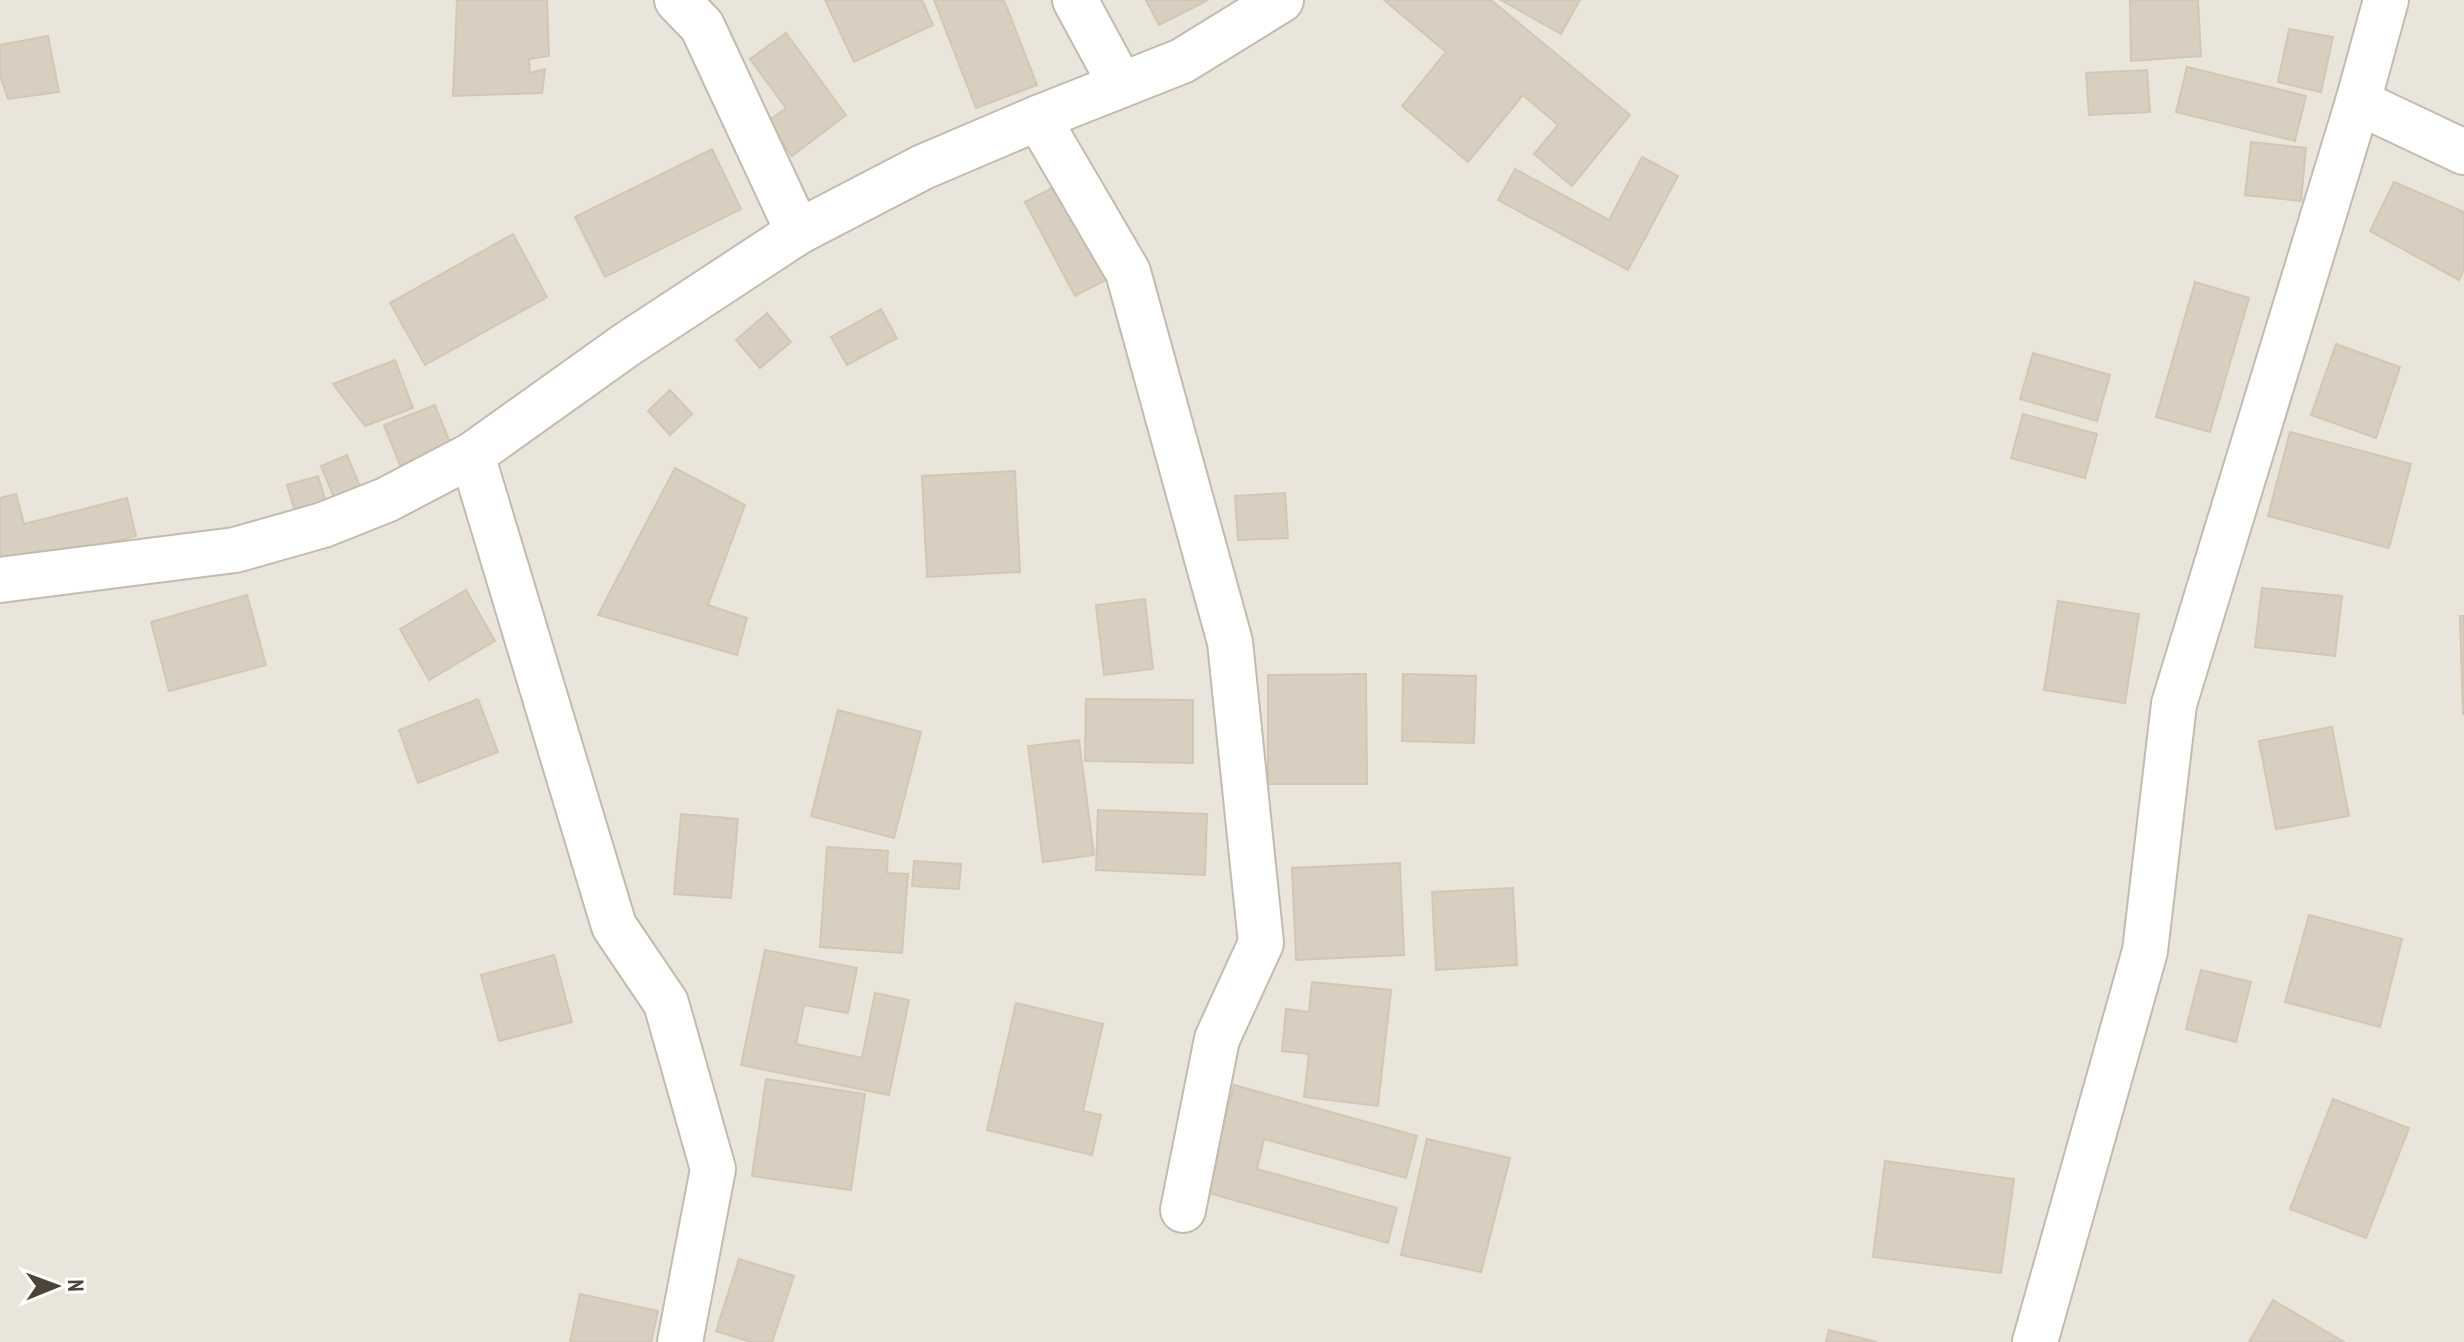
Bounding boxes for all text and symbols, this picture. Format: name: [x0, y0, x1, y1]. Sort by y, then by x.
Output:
north arrow: [16, 1246, 96, 1326]
text: N: [62, 1279, 90, 1292]

